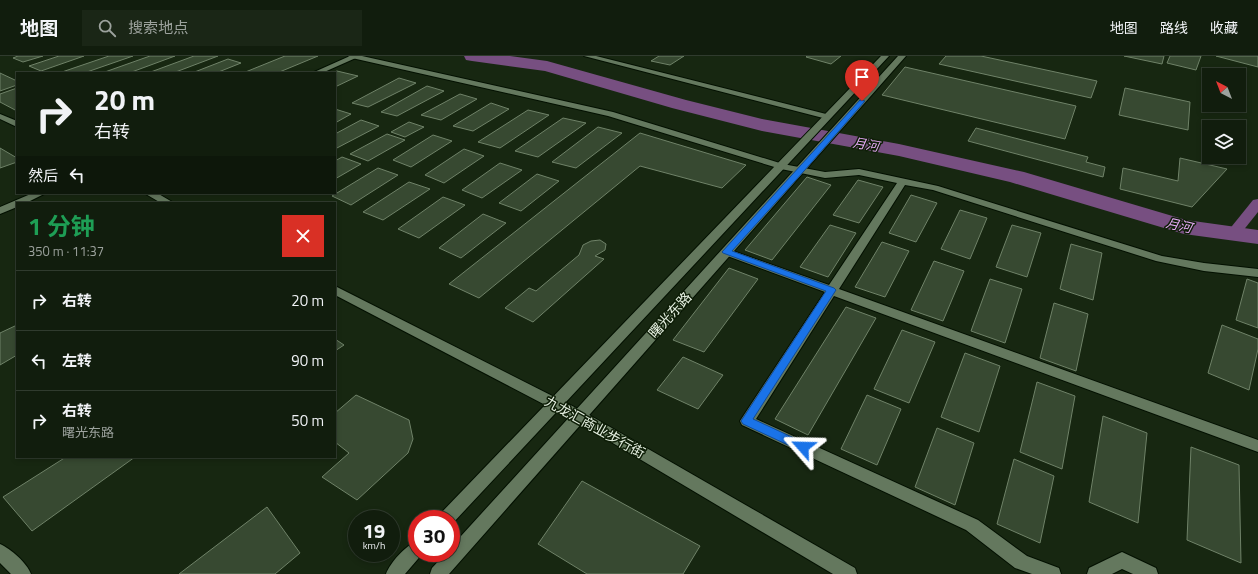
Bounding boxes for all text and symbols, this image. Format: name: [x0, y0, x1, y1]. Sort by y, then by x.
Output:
search box: [82, 10, 362, 46]
text: 地图: [20, 13, 58, 42]
text: 搜索地点: [128, 16, 188, 39]
icon: search: [96, 17, 118, 39]
text: 地图: [1110, 17, 1138, 38]
text: 路线: [1160, 17, 1188, 38]
text: 收藏: [1210, 17, 1238, 38]
pin: [845, 60, 879, 101]
icon: arrive: [851, 66, 873, 88]
north arrow: [1202, 68, 1246, 112]
map controls: [1202, 68, 1246, 164]
text: 20 m: [94, 78, 155, 121]
icon: right: [28, 88, 80, 140]
text: 右转: [94, 118, 130, 145]
button: layers: [1202, 120, 1246, 164]
water label: 月河: [851, 132, 883, 157]
text: 然后: [28, 164, 58, 187]
icon: left: [66, 164, 88, 186]
text: 1 分钟: [28, 208, 95, 244]
water label: 月河: [1164, 212, 1197, 238]
button: close: [282, 215, 324, 257]
text: 350 m · 11:37: [28, 241, 104, 261]
street label: 曙光东路: [643, 287, 696, 342]
text: 右转: [62, 289, 92, 312]
text: 20 m: [291, 289, 324, 312]
icon: right: [28, 290, 50, 312]
text: 左转: [62, 349, 92, 372]
text: 90 m: [291, 349, 324, 372]
icon: left: [28, 350, 50, 372]
street label: 九龙汇商业步行街: [541, 390, 649, 463]
text: 右转: [62, 399, 92, 422]
text: 50 m: [291, 409, 324, 432]
icon: right: [28, 410, 50, 432]
text: 曙光东路: [62, 422, 114, 442]
position arrow: [782, 426, 824, 468]
speed limit sign: 30: [408, 510, 460, 562]
text: 19: [363, 515, 385, 546]
text: km/h: [363, 538, 385, 553]

